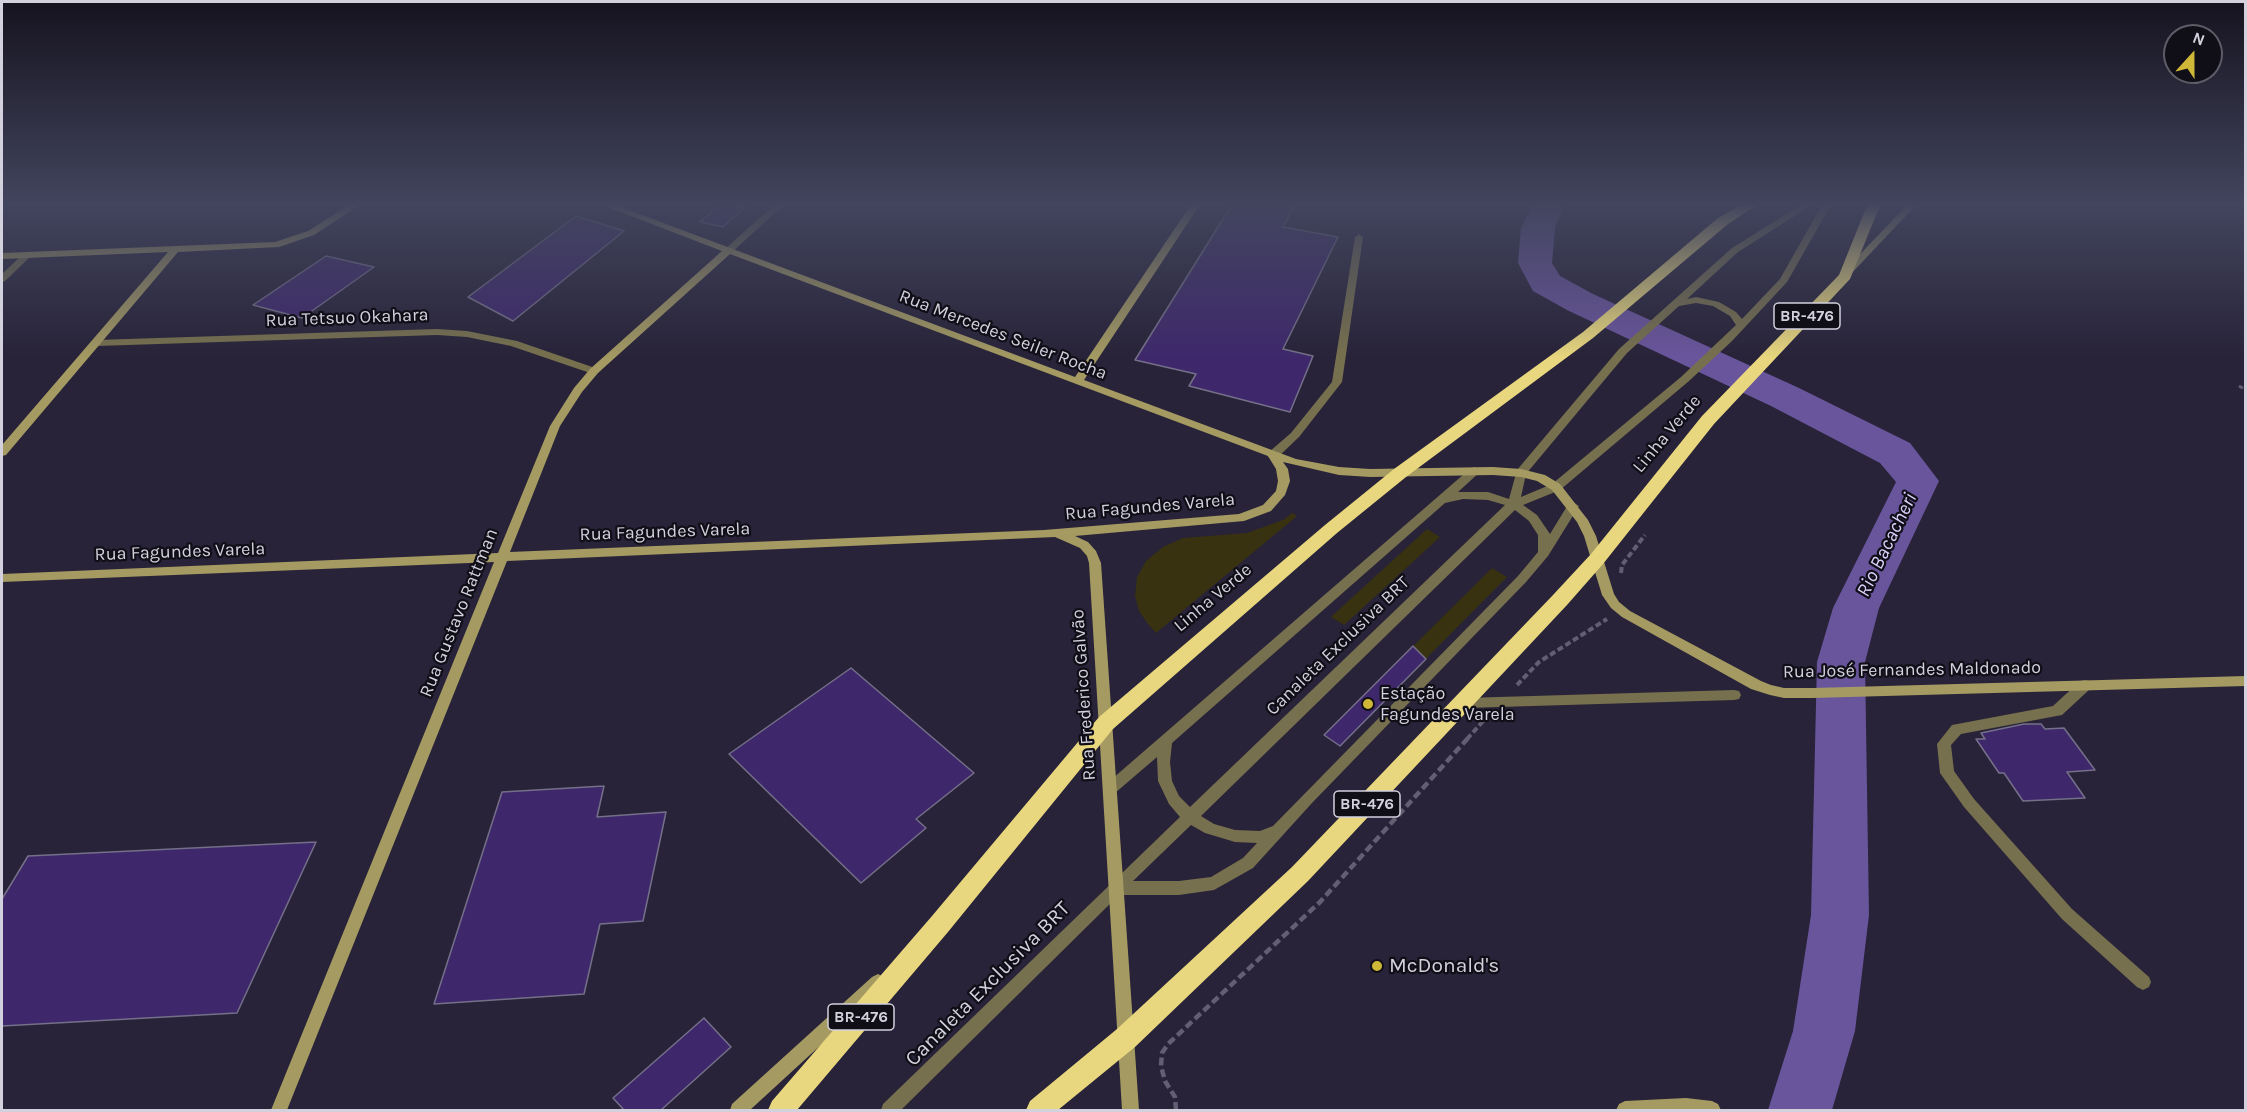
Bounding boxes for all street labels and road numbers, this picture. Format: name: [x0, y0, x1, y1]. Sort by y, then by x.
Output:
street label: Rua Mercedes Seiler Rocha: [896, 285, 1110, 385]
road number: BR-476: [1774, 303, 1840, 329]
street label: Rua Tetsuo Okahara: [265, 304, 429, 332]
street label: Linha Verde: [1628, 391, 1706, 477]
street label: Rua Fagundes Varela: [1064, 489, 1236, 525]
street label: Rua Fagundes Varela: [579, 518, 751, 546]
street label: Rua Gustavo Rattman: [415, 526, 503, 700]
street label: Rua Fagundes Varela: [94, 538, 266, 566]
street label: Linha Verde: [1170, 559, 1256, 637]
street label: Canaleta Exclusiva BRT: [1262, 572, 1414, 720]
street label: Rua Frederico Galvão: [1067, 609, 1101, 781]
street label: Rua José Fernandes Maldonado: [1783, 657, 2041, 683]
road number: BR-476: [1334, 791, 1400, 817]
street label: Canaleta Exclusiva BRT: [900, 896, 1076, 1072]
road number: BR-476: [828, 1004, 894, 1030]

